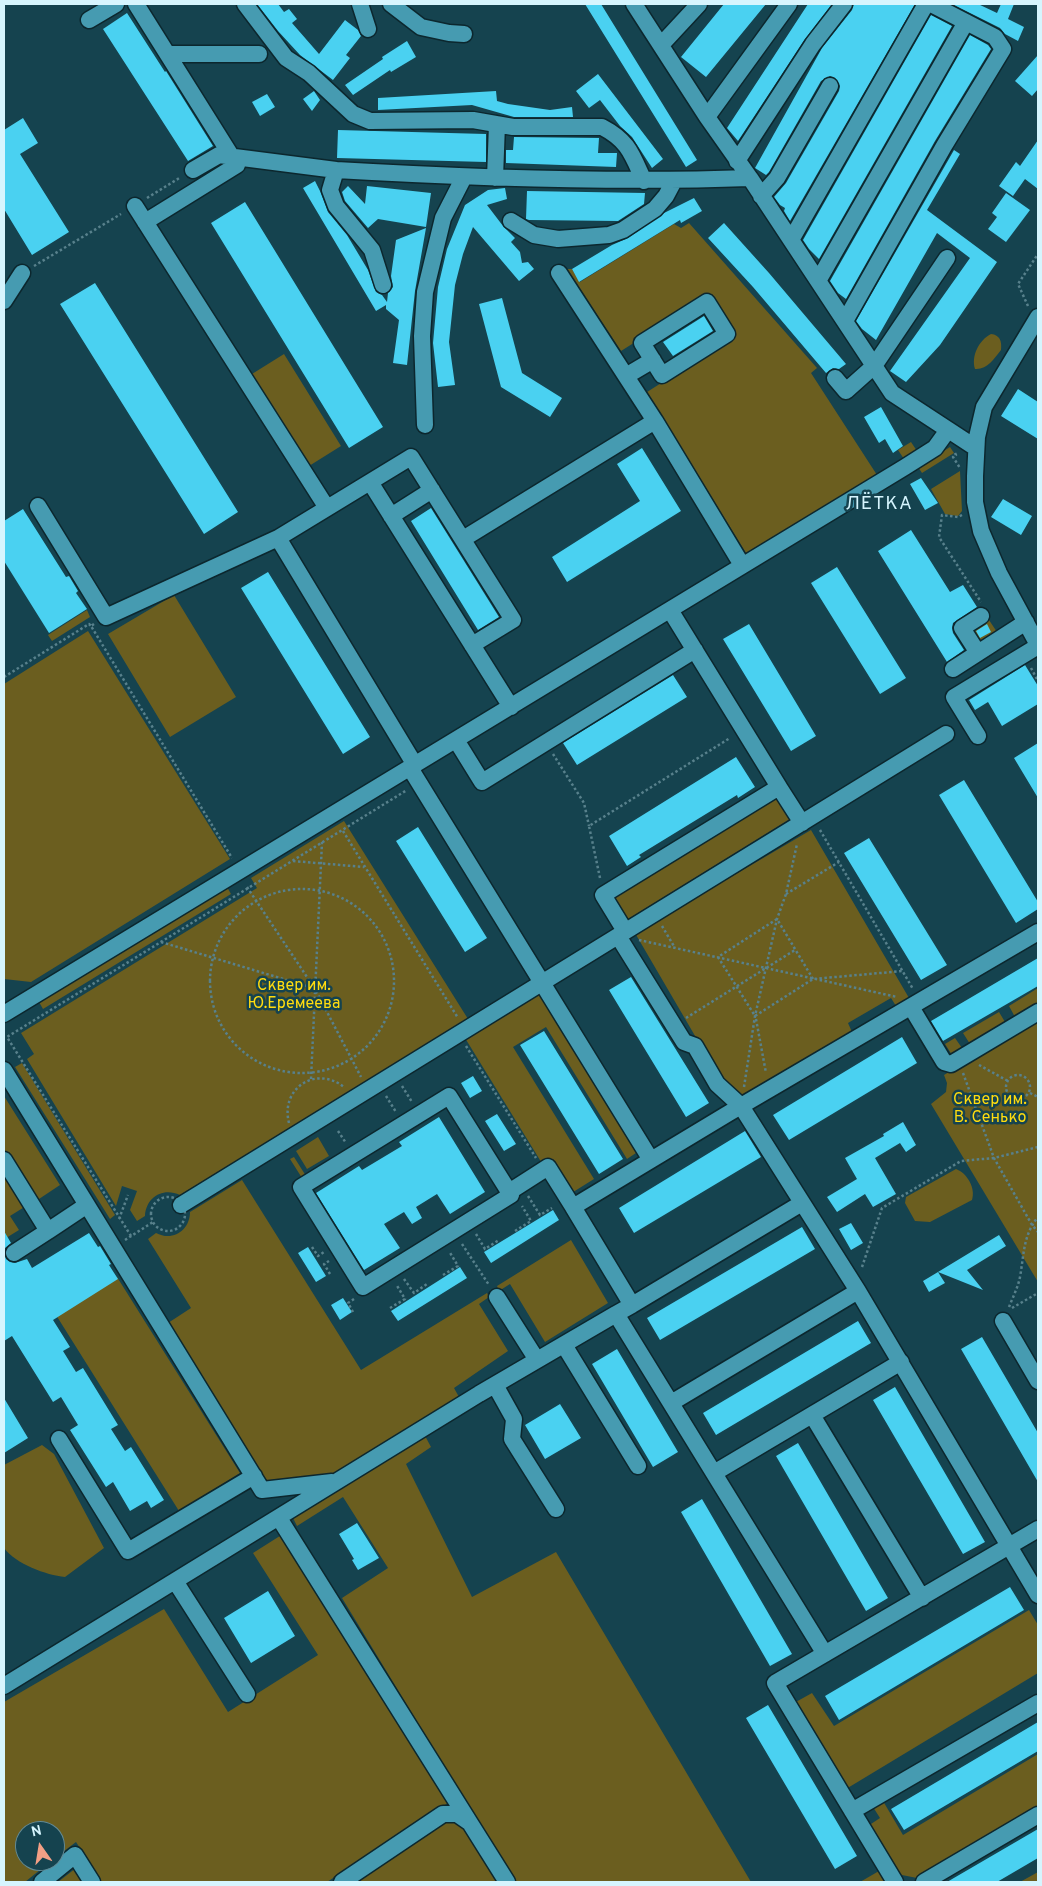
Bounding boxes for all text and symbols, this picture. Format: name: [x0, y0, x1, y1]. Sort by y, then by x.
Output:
district label: ЛЁТКА: [845, 494, 913, 516]
park label: Сквер им. Ю.Еремеева: [248, 977, 340, 1015]
park label: Сквер им. В. Сенько: [953, 1091, 1027, 1129]
north arrow: [15, 1821, 65, 1871]
text: N: [30, 1822, 44, 1841]

